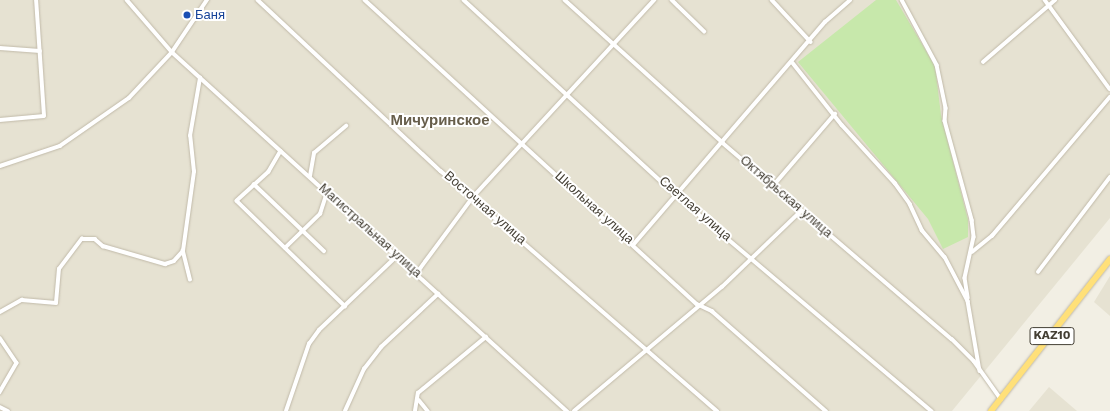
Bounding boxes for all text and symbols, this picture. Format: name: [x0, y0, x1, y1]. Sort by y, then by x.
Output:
place label: Баня: [195, 7, 225, 23]
marker: Баня: [182, 10, 192, 20]
district label: Мичуринское: [390, 112, 490, 130]
street label: Октябрьская улица: [737, 153, 835, 241]
street label: Восточная улица: [441, 168, 529, 248]
street label: Школьная улица: [551, 169, 637, 247]
street label: Светлая улица: [656, 173, 734, 245]
street label: Магистральная улица: [315, 181, 425, 281]
road number: KAZ10: [1029, 326, 1075, 346]

